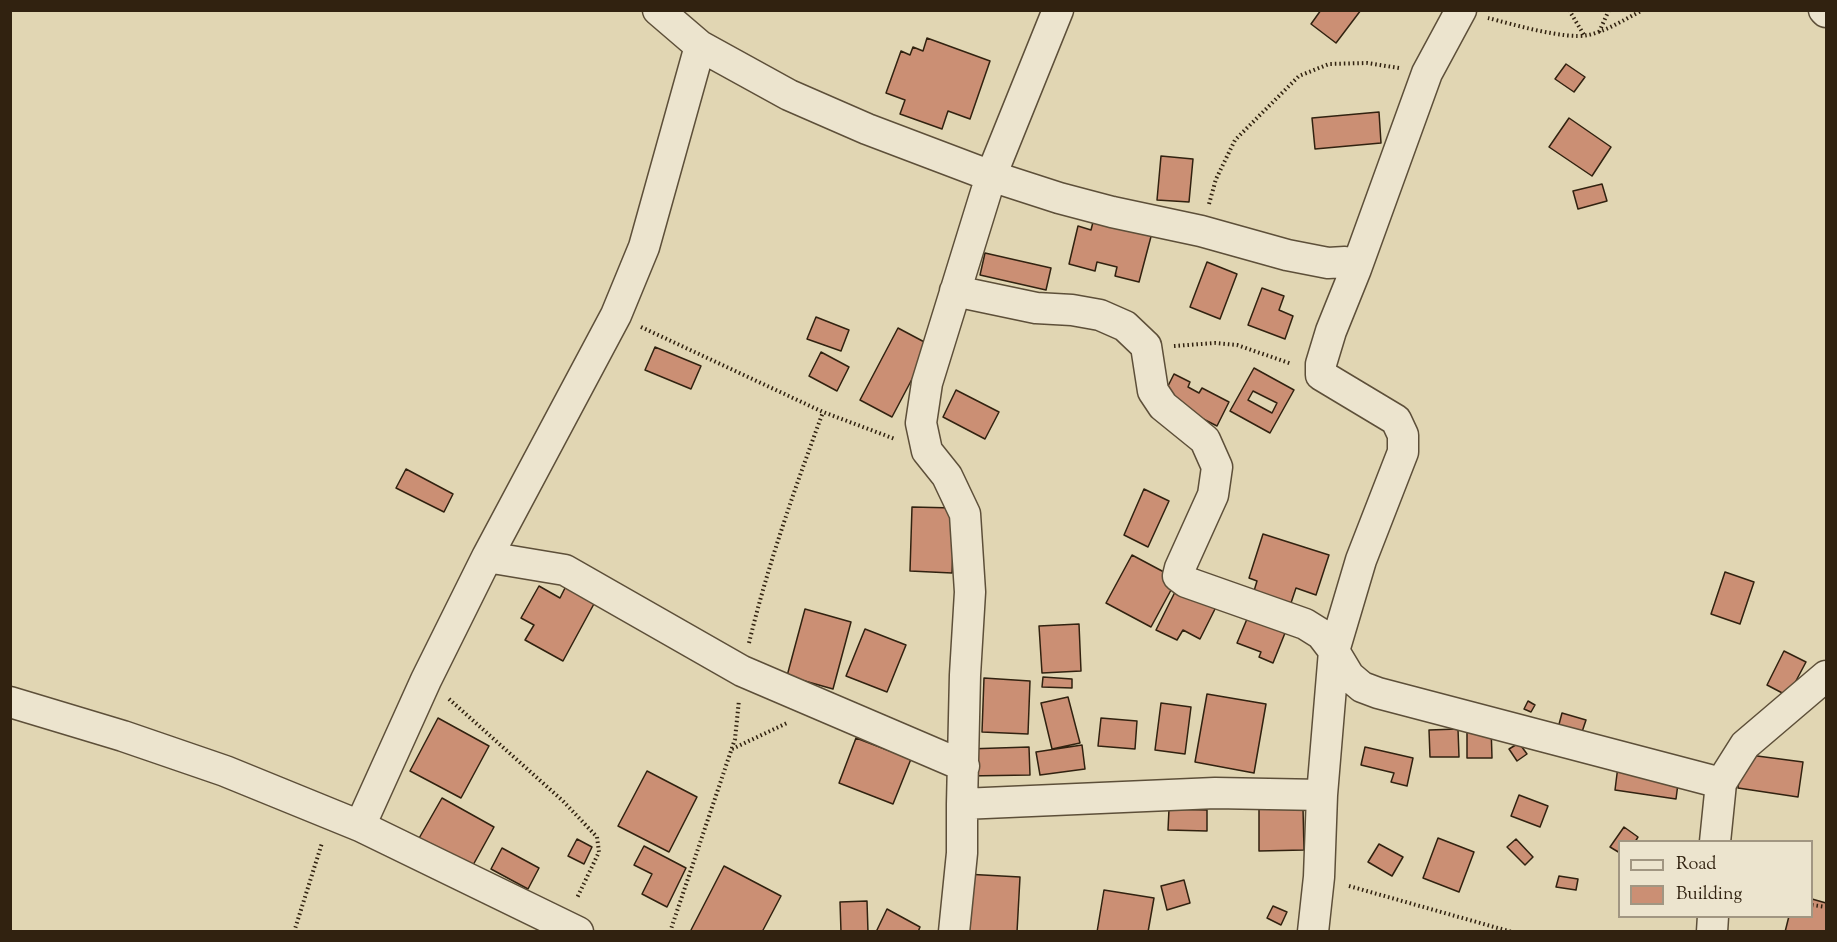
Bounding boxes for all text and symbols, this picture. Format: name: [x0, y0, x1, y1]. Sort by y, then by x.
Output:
legend: [1618, 840, 1813, 918]
text: Road: [1676, 852, 1716, 878]
text: Building: [1676, 882, 1742, 908]

